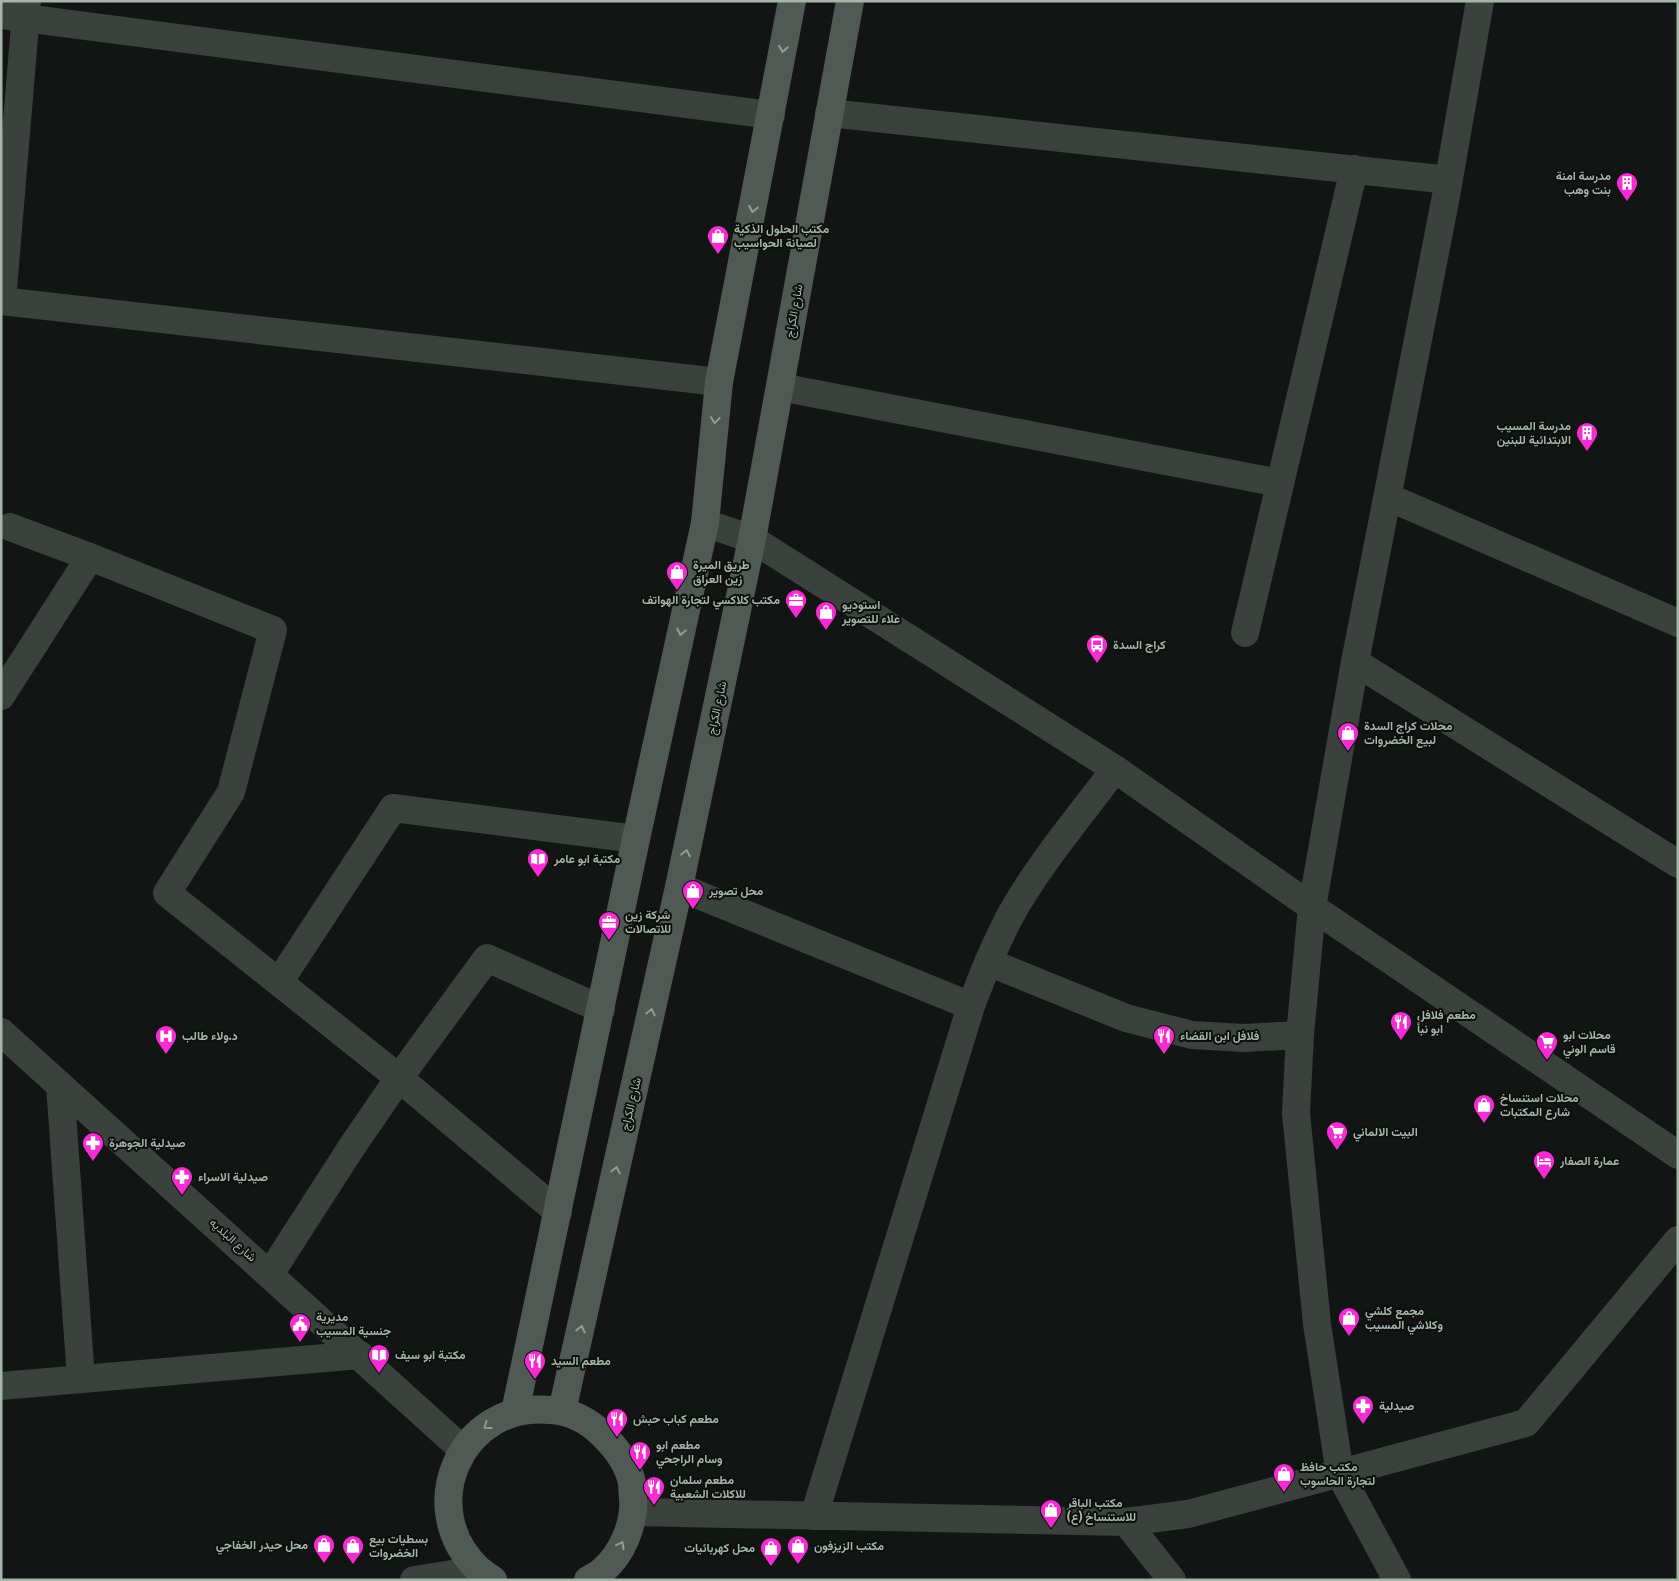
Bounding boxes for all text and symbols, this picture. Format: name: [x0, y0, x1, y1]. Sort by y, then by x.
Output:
one-way arrow: [779, 45, 789, 54]
place label: مدرسة امنة بنت وهب: [1556, 169, 1611, 198]
building icon: مدرسة امنة بنت وهب: [1615, 171, 1639, 202]
one-way arrow: [748, 204, 759, 213]
place label: مكتب الحلول الذكية لصيانة الحواسيب: [734, 222, 830, 251]
shop icon: مكتب الحلول الذكية لصيانة الحواسيب: [706, 224, 730, 255]
street label: شارع الكراج: [782, 283, 808, 339]
one-way arrow: [710, 417, 721, 425]
place label: مدرسة المسيب الابتدائية للبنين: [1496, 419, 1571, 447]
building icon: مدرسة المسيب الابتدائية للبنين: [1575, 421, 1599, 452]
place label: طريق الميرة زين العراق: [693, 558, 750, 587]
shop icon: طريق الميرة زين العراق: [665, 560, 689, 591]
office icon: مكتب كلاكسي لتجارة الهواتف: [784, 588, 808, 619]
place label: مكتب كلاكسي لتجارة الهواتف: [642, 593, 780, 610]
place label: استوديو علاء للتصوير: [841, 598, 900, 627]
shop icon: استوديو علاء للتصوير: [814, 600, 838, 631]
one-way arrow: [676, 628, 687, 637]
bus stop icon: كراج السدة: [1085, 633, 1109, 664]
place label: كراج السدة: [1113, 638, 1166, 653]
street label: شارع الكراج: [705, 680, 731, 736]
place label: محلات كراج السدة لبيع الخضروات: [1364, 719, 1453, 748]
shop icon: محلات كراج السدة لبيع الخضروات: [1336, 721, 1360, 752]
library icon: مكتبة ابو عامر: [526, 847, 550, 878]
one-way arrow: [680, 849, 691, 857]
place label: مكتبة ابو عامر: [553, 852, 621, 867]
shop icon: محل تصوير: [681, 879, 705, 910]
place label: محل تصوير: [708, 884, 764, 899]
place label: شركة زين للاتصالات: [625, 908, 671, 936]
office icon: شركة زين للاتصالات: [597, 910, 621, 941]
one-way arrow: [645, 1007, 656, 1016]
place label: مطعم فلافل ابو نبأ: [1417, 1008, 1476, 1037]
restaurant icon: مطعم فلافل ابو نبأ: [1389, 1010, 1413, 1041]
hospital icon: د.ولاء طالب: [154, 1024, 178, 1055]
restaurant icon: فلافل ابن القضاء: [1152, 1024, 1176, 1055]
place label: محلات ابو قاسم الوني: [1563, 1028, 1616, 1059]
place label: د.ولاء طالب: [182, 1029, 238, 1044]
place label: فلافل ابن القضاء: [1180, 1029, 1260, 1043]
supermarket icon: محلات ابو قاسم الوني: [1535, 1030, 1559, 1061]
street label: شارع الكراج: [618, 1076, 646, 1132]
place label: محلات استنساخ شارع المكتبات: [1500, 1091, 1579, 1120]
shop icon: محلات استنساخ شارع المكتبات: [1472, 1093, 1496, 1124]
supermarket icon: البيت الالماني: [1325, 1120, 1349, 1151]
place label: البيت الالماني: [1353, 1125, 1418, 1142]
pharmacy icon: صيدلية الجوهرة: [81, 1131, 105, 1162]
place label: صيدلية الجوهرة: [109, 1136, 186, 1151]
hotel icon: عمارة الصفار: [1532, 1149, 1556, 1180]
place label: عمارة الصفار: [1559, 1154, 1619, 1169]
pharmacy icon: صيدلية الاسراء: [170, 1165, 194, 1196]
one-way arrow: [610, 1166, 621, 1175]
place label: صيدلية الاسراء: [198, 1170, 268, 1185]
street label: شارع البلديه: [205, 1215, 259, 1266]
place label: مجمع كلشي وكلاشي المسيب: [1365, 1304, 1443, 1335]
shop icon: مجمع كلشي وكلاشي المسيب: [1337, 1306, 1361, 1337]
place label: مديرية جنسية المسيب: [316, 1310, 391, 1338]
public building icon: مديرية جنسية المسيب: [288, 1312, 312, 1343]
one-way arrow: [575, 1325, 585, 1333]
library icon: مكتبة ابو سيف: [367, 1343, 391, 1374]
place label: مكتبة ابو سيف: [395, 1348, 466, 1363]
restaurant icon: مطعم السيد: [523, 1349, 547, 1380]
place label: مطعم السيد: [551, 1354, 611, 1369]
pharmacy icon: صيدلية: [1351, 1394, 1375, 1425]
place label: صيدلية: [1379, 1399, 1414, 1413]
restaurant icon: مطعم كباب حبش: [605, 1407, 629, 1438]
place label: مطعم كباب حبش: [633, 1412, 719, 1427]
one-way arrow: [483, 1420, 492, 1429]
place label: مطعم ابو وسام الراجحي: [656, 1438, 723, 1469]
restaurant icon: مطعم ابو وسام الراجحي: [628, 1440, 652, 1471]
place label: مكتب حافظ لتجارة الحاسوب: [1300, 1460, 1375, 1489]
shop icon: مكتب حافظ لتجارة الحاسوب: [1272, 1462, 1296, 1493]
place label: مطعم سلمان للاكلات الشعبية: [670, 1473, 746, 1501]
restaurant icon: مطعم سلمان للاكلات الشعبية: [642, 1475, 666, 1506]
place label: مكتب الباقر (ع) للاستنساخ: [1066, 1496, 1136, 1525]
shop icon: مكتب الباقر (ع) للاستنساخ: [1039, 1498, 1063, 1529]
place label: بسطيات بيع الخضروات: [369, 1532, 428, 1561]
shop icon: محل حيدر الخفاجي: [312, 1533, 336, 1564]
shop icon: بسطيات بيع الخضروات: [341, 1534, 365, 1565]
shop icon: مكتب الزيزفون: [786, 1534, 810, 1565]
shop icon: محل كهربائيات: [759, 1536, 783, 1567]
place label: محل حيدر الخفاجي: [216, 1538, 308, 1555]
place label: مكتب الزيزفون: [814, 1539, 885, 1554]
place label: محل كهربائيات: [684, 1541, 755, 1556]
one-way arrow: [615, 1542, 625, 1551]

